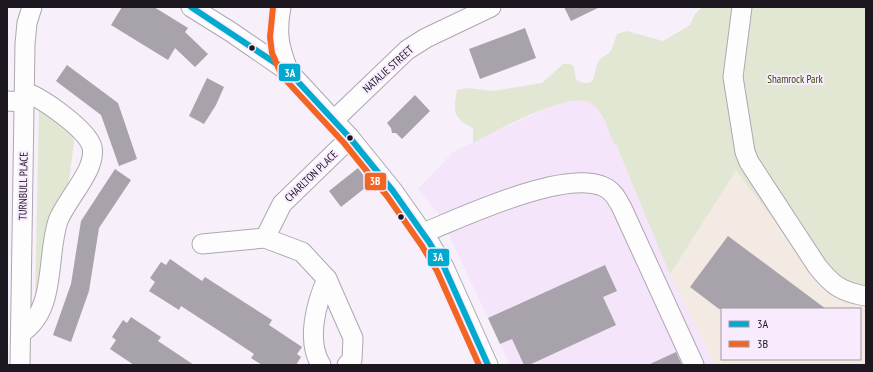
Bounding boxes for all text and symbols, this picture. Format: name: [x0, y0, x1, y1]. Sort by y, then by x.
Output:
unlabelled marker: [247, 43, 257, 53]
street label: NATALIE STREET: [360, 43, 416, 95]
line badge: 3A: [278, 63, 301, 82]
text: 3A: [285, 66, 296, 80]
park label: Shamrock Park: [767, 72, 823, 86]
unlabelled marker: [345, 133, 355, 143]
street label: CHARLTON PLACE: [282, 147, 341, 205]
street label: TURNBULL PLACE: [15, 152, 31, 220]
line badge: 3B: [364, 172, 387, 191]
text: 3B: [370, 174, 381, 188]
unlabelled marker: [396, 212, 406, 222]
line badge: 3A: [427, 248, 450, 267]
text: 3A: [433, 250, 444, 264]
legend: [721, 308, 861, 360]
text: 3A: [757, 316, 768, 331]
text: 3B: [757, 336, 768, 351]

